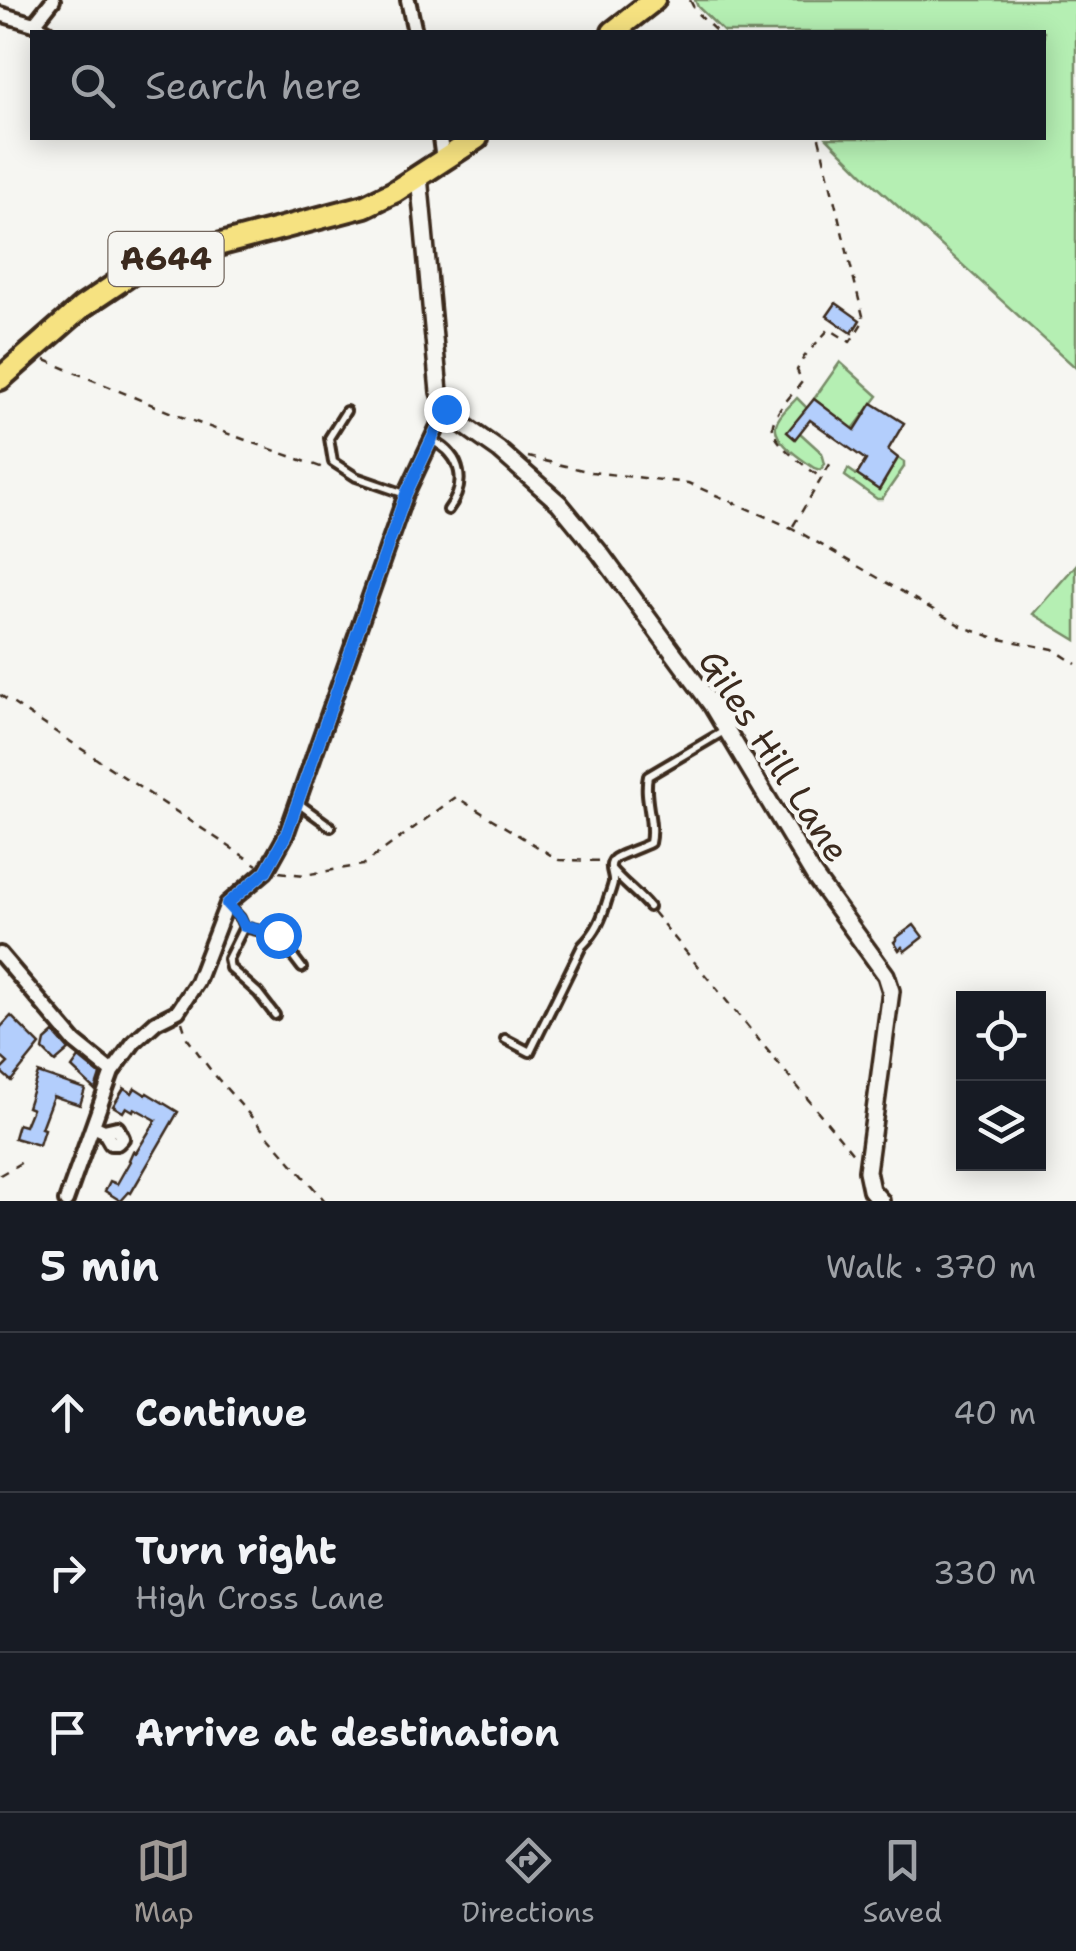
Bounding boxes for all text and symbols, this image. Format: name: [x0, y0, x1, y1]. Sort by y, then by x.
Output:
search box: [30, 30, 1046, 140]
icon: search: [65, 58, 120, 113]
text: Search here: [145, 60, 362, 111]
road number: A644: [109, 232, 224, 286]
route end: [424, 387, 470, 433]
street label: Giles Hill Lane: [688, 640, 861, 871]
route start: [256, 913, 302, 959]
map controls: [956, 991, 1046, 1171]
button: locate: [956, 991, 1046, 1081]
button: layers: [956, 1081, 1046, 1171]
text: 5 min: [40, 1238, 159, 1294]
text: Walk · 370 m: [826, 1245, 1036, 1288]
icon: ahead: [40, 1385, 95, 1440]
text: Continue: [135, 1387, 307, 1438]
text: 40 m: [953, 1391, 1036, 1434]
text: Turn right: [135, 1525, 337, 1576]
icon: right: [40, 1545, 95, 1600]
text: 330 m: [933, 1551, 1036, 1594]
text: High Cross Lane: [135, 1576, 385, 1619]
icon: arrive: [40, 1705, 95, 1760]
text: Arrive at destination: [135, 1707, 559, 1758]
tab: Map: [134, 1833, 194, 1931]
tab: Directions: [461, 1833, 595, 1931]
tab: Saved: [863, 1833, 942, 1931]

